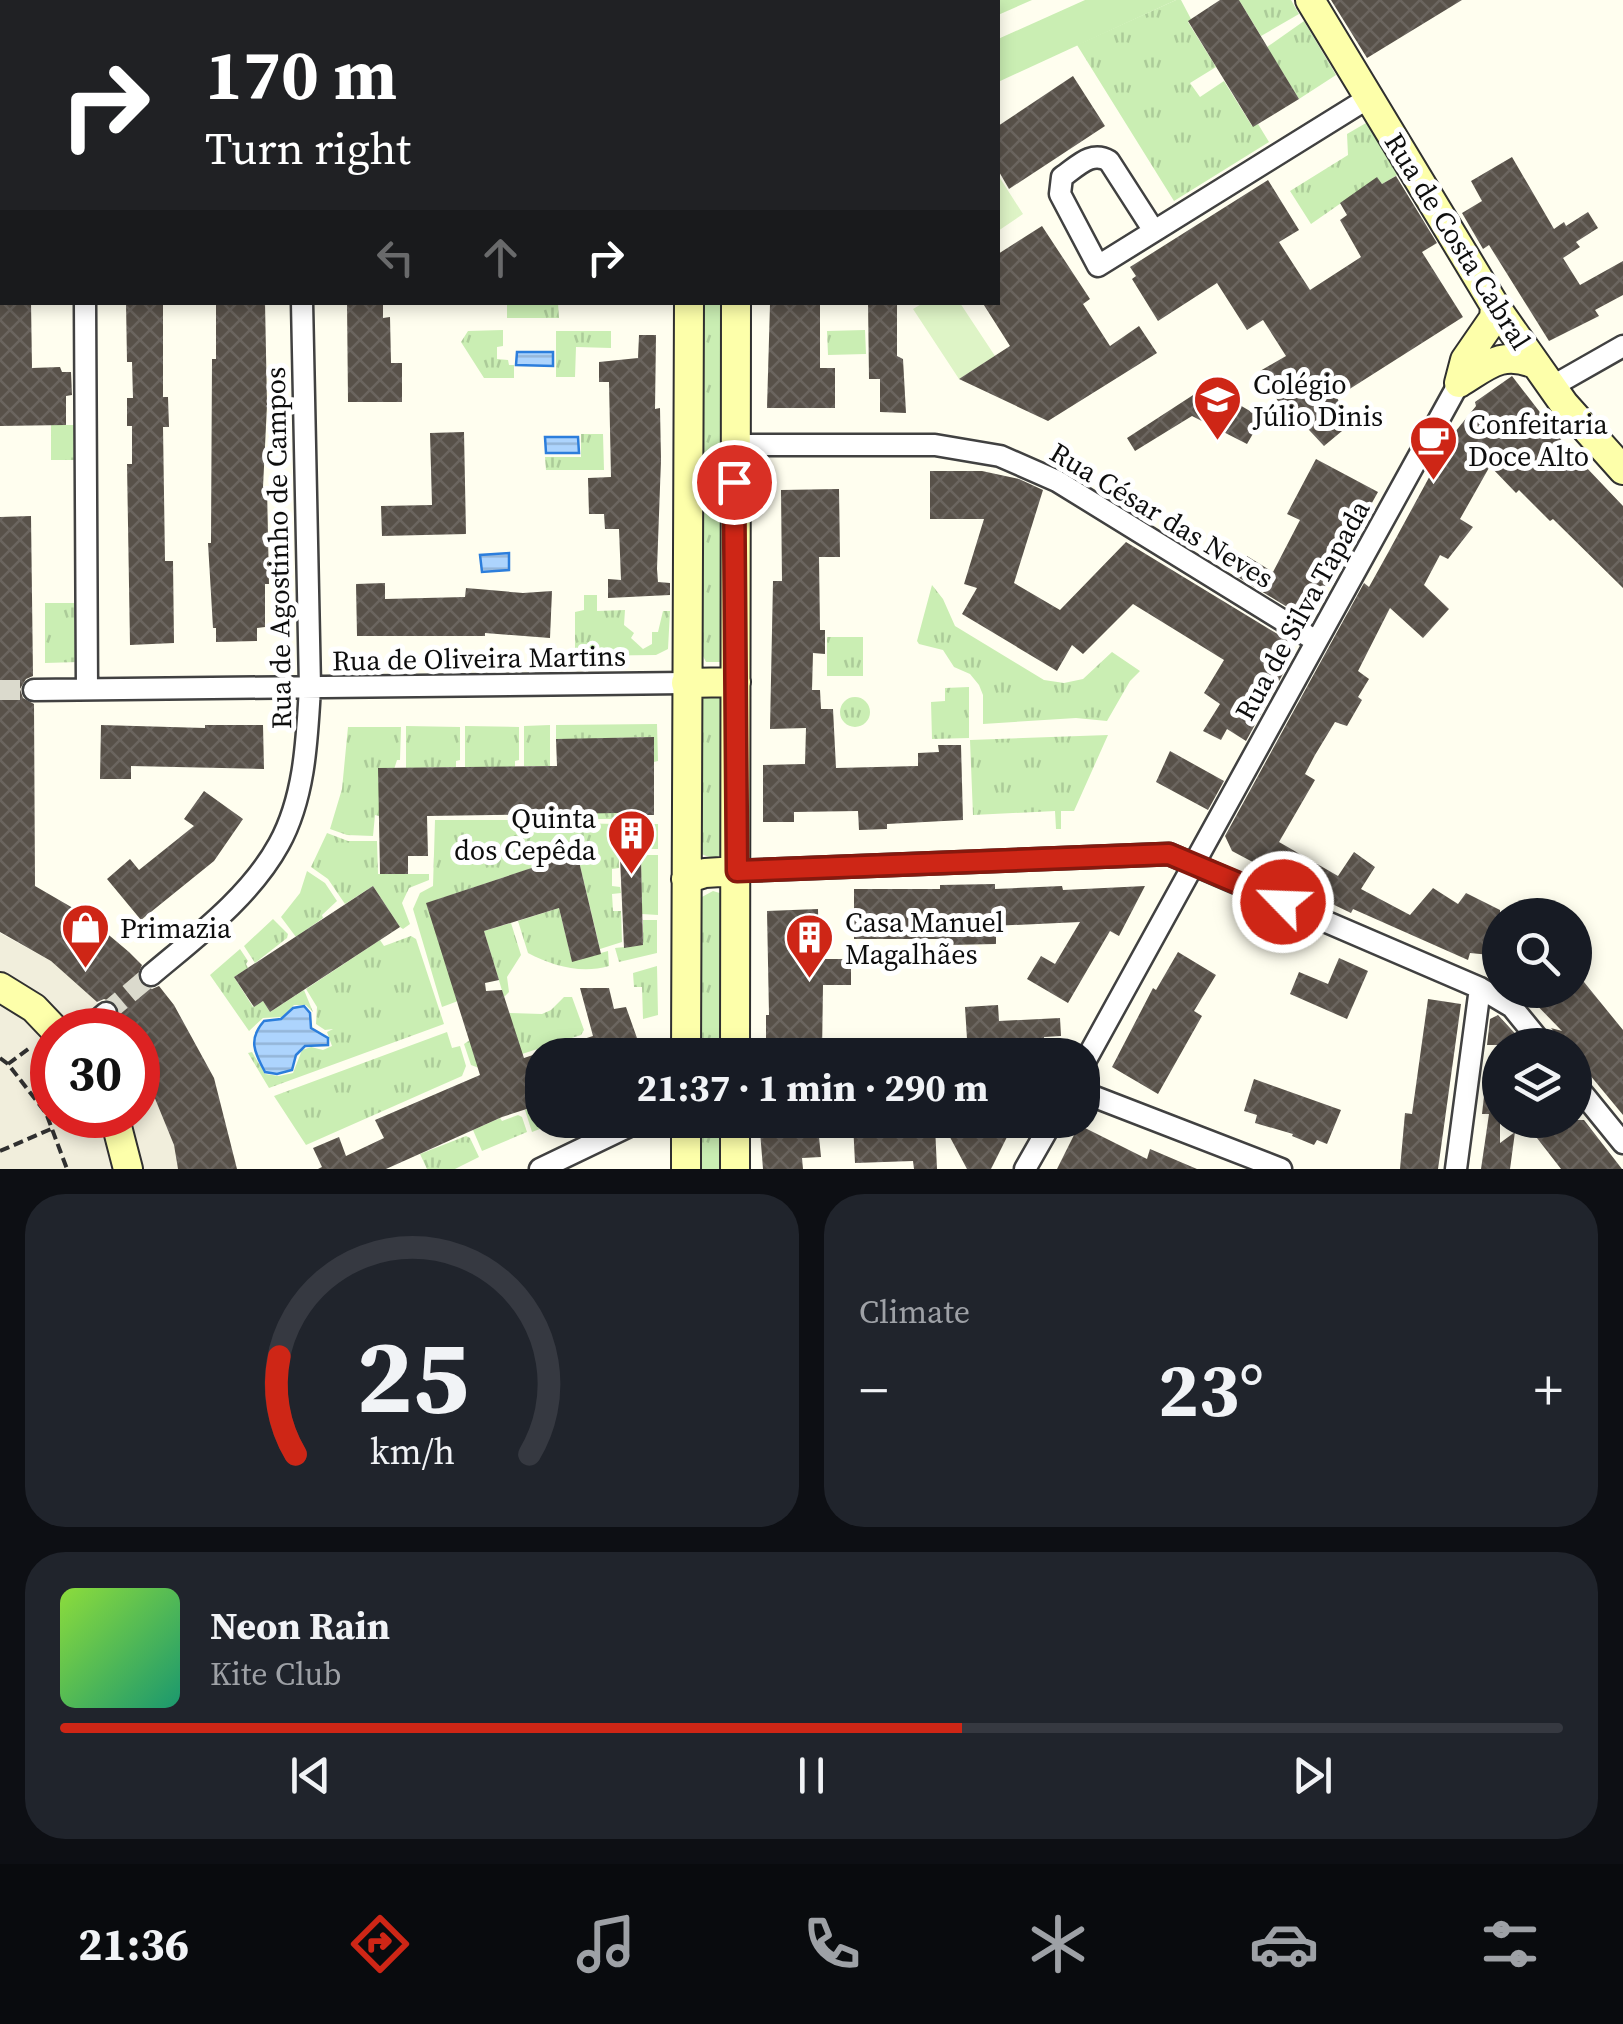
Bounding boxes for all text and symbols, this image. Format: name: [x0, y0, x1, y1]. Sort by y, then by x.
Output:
text: 170 m: [205, 26, 397, 122]
icon: right: [40, 40, 170, 170]
text: Turn right: [205, 117, 411, 179]
street label: Rua de Costa Cabral: [1376, 125, 1540, 357]
icon: left: [368, 230, 423, 285]
icon: ahead: [473, 230, 528, 285]
icon: right: [578, 230, 633, 285]
place label: Colégio Júlio Dinis: [1252, 365, 1383, 435]
street label: Rua de Agostinho de Campos: [256, 367, 300, 729]
school or university icon: Colégio Júlio Dinis: [1192, 374, 1244, 442]
place label: Confeitaria Doce Alto: [1468, 405, 1609, 475]
cafe icon: Confeitaria Doce Alto: [1407, 414, 1459, 482]
street label: Rua César das Neves: [1043, 433, 1281, 597]
pin: [692, 440, 777, 525]
icon: arrive: [707, 455, 762, 510]
street label: Rua de Silva Tapada: [1226, 492, 1379, 727]
street label: Rua de Oliveira Martins: [332, 636, 626, 680]
place label: Quinta dos Cepêda: [454, 799, 597, 869]
building icon: Quinta dos Cepêda: [605, 808, 657, 876]
position arrow: [1231, 850, 1335, 954]
map controls: [1482, 898, 1592, 1138]
button: search: [1482, 898, 1592, 1008]
shop icon: Primazia: [59, 902, 111, 970]
place label: Casa Manuel Magalhães: [845, 903, 1004, 973]
place label: Primazia: [120, 909, 232, 947]
building icon: Casa Manuel Magalhães: [784, 912, 836, 980]
speed limit sign: 30: [30, 1008, 160, 1138]
button: layers: [1482, 1028, 1592, 1138]
text: 21:37 · 1 min · 290 m: [636, 1062, 989, 1114]
text: Climate: [859, 1290, 970, 1334]
text: 25: [356, 1304, 468, 1447]
text: 23°: [1158, 1338, 1264, 1441]
text: −: [859, 1352, 888, 1427]
text: +: [1534, 1352, 1563, 1427]
text: km/h: [369, 1427, 455, 1476]
text: Neon Rain: [210, 1600, 390, 1652]
text: Kite Club: [210, 1652, 342, 1696]
icon: previous: [283, 1748, 338, 1803]
icon: pause: [784, 1748, 839, 1803]
icon: next: [1285, 1748, 1340, 1803]
icon: directions: [345, 1909, 415, 1979]
icon: music: [571, 1909, 641, 1979]
icon: phone: [797, 1909, 867, 1979]
icon: climate: [1023, 1909, 1093, 1979]
icon: car: [1249, 1909, 1319, 1979]
icon: filters: [1475, 1909, 1545, 1979]
text: 21:36: [78, 1913, 189, 1975]

